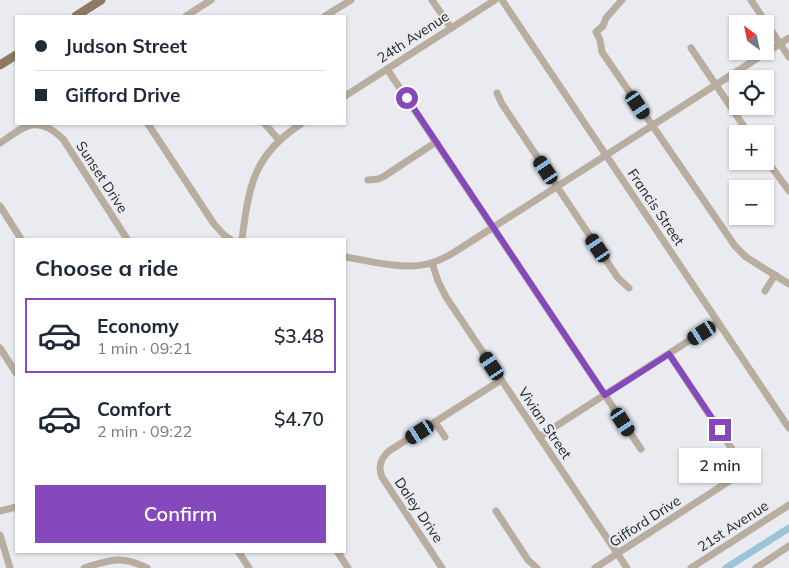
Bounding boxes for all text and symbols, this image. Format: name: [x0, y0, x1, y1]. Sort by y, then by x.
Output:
street label: 24th Avenue: [374, 7, 452, 67]
north arrow: [729, 15, 774, 60]
map controls: [729, 15, 774, 225]
text: Judson Street: [65, 34, 187, 58]
button: locate: [729, 70, 774, 115]
text: Gifford Drive: [65, 83, 180, 107]
route start: [396, 87, 418, 109]
car: [623, 88, 652, 122]
button: +: [729, 125, 774, 170]
street label: Sunset Drive: [72, 138, 132, 216]
car: [531, 153, 560, 187]
street label: Francis Street: [624, 165, 688, 249]
button: −: [729, 180, 774, 225]
car: [583, 231, 612, 265]
text: Choose a ride: [35, 254, 178, 282]
icon: car: [37, 313, 82, 358]
text: Economy: [97, 314, 179, 338]
car: [685, 319, 718, 347]
text: $3.48: [274, 324, 324, 348]
text: 1 min · 09:21: [97, 338, 192, 358]
car: [477, 349, 506, 383]
street label: Vivian Street: [514, 384, 576, 462]
icon: car: [37, 396, 82, 441]
text: Comfort: [97, 397, 171, 421]
car: [608, 405, 637, 439]
text: $4.70: [274, 407, 324, 431]
car: [403, 418, 436, 446]
route end: [709, 419, 731, 441]
text: 2 min · 09:22: [97, 421, 192, 441]
callout: 2 min: [679, 448, 761, 482]
text: 2 min: [699, 455, 741, 475]
street label: Daley Drive: [391, 474, 447, 546]
button: Confirm: [35, 485, 326, 543]
street label: Gifford Drive: [606, 491, 684, 551]
street label: 21st Avenue: [694, 496, 772, 556]

